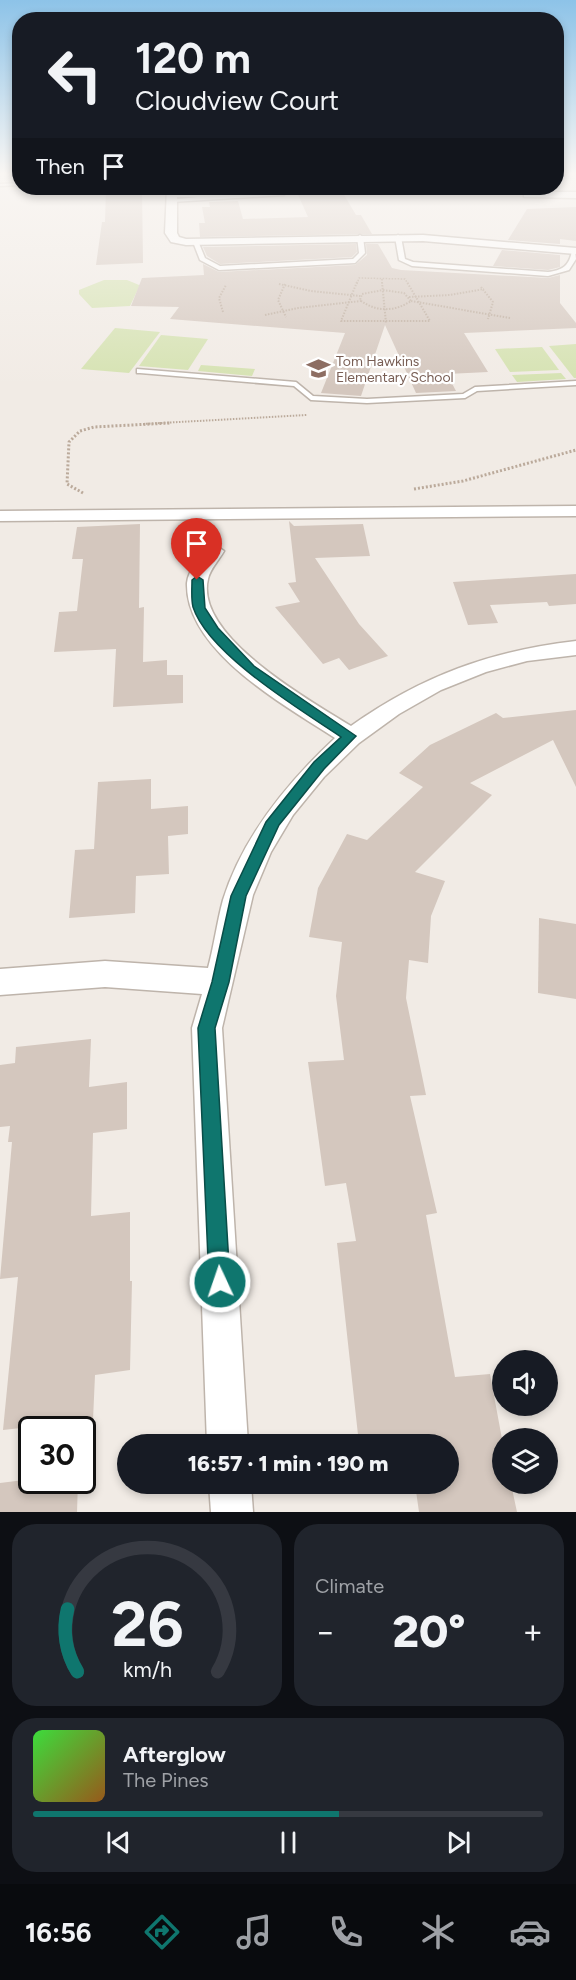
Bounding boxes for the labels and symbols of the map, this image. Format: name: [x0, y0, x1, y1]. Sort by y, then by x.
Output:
place label: Tom Hawkins Elementary School: [336, 353, 454, 386]
school or university icon: Tom Hawkins Elementary School: [305, 356, 331, 382]
pin: [171, 518, 222, 580]
position arrow: [188, 1250, 252, 1314]
speed limit sign: 30: [18, 1416, 96, 1494]

